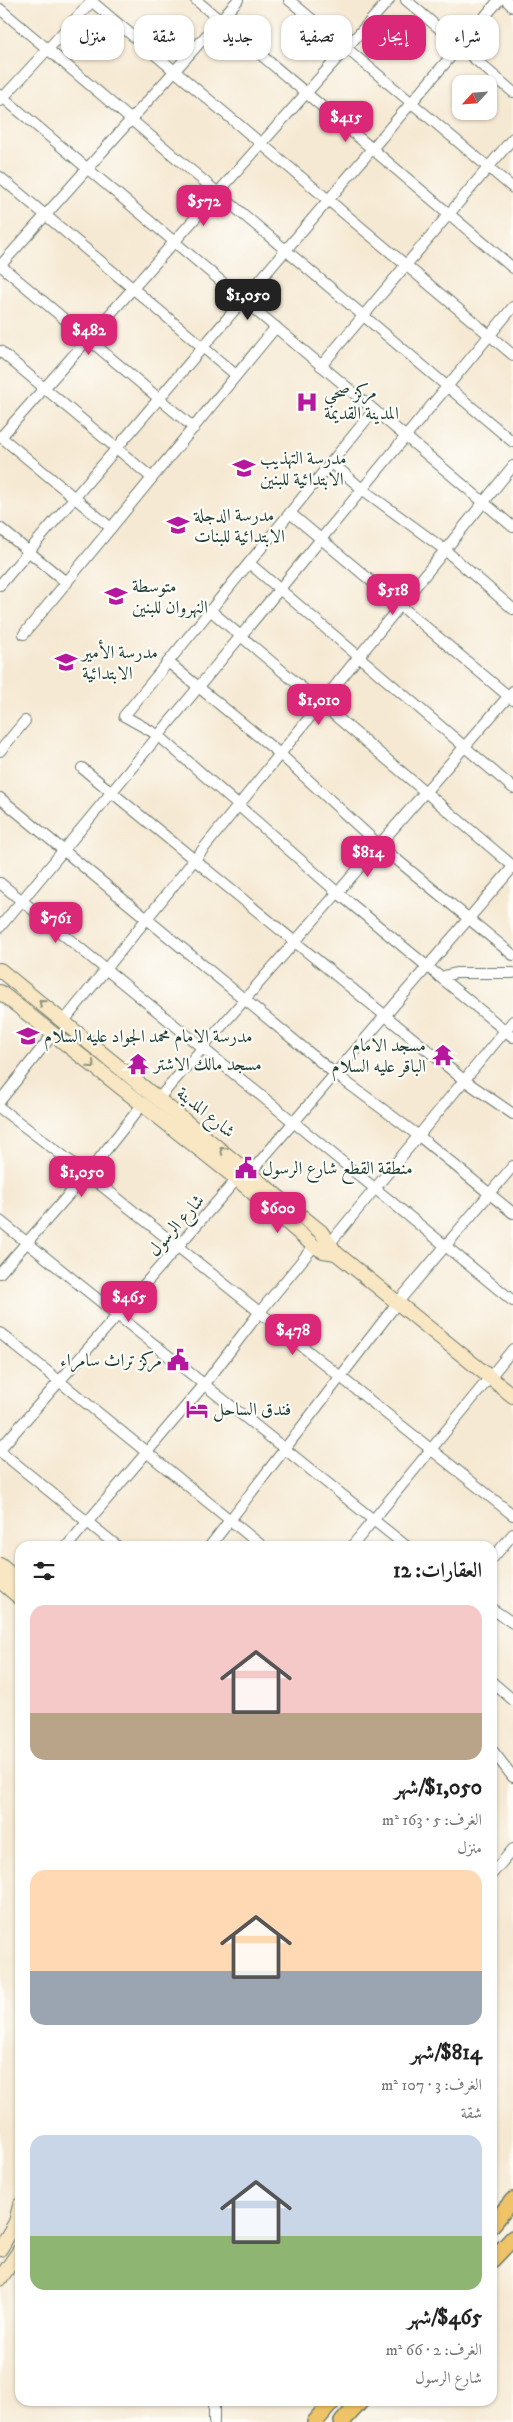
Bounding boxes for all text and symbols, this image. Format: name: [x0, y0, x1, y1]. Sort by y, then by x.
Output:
chip: منزل: [61, 15, 124, 60]
chip: شقة: [134, 15, 194, 60]
chip: جديد: [204, 15, 271, 60]
chip: تصفية: [281, 15, 352, 60]
chip: إيجار: [362, 15, 426, 60]
chip: شراء: [436, 15, 499, 60]
north arrow: [452, 75, 498, 120]
map controls: [452, 75, 497, 120]
pin: $415: [316, 100, 376, 143]
text: $415: [330, 107, 362, 127]
pin: $572: [174, 184, 234, 227]
text: $572: [188, 191, 220, 211]
pin: $1,050: [207, 278, 289, 321]
text: $1,050: [226, 285, 270, 305]
pin: $482: [59, 314, 119, 356]
text: $482: [72, 320, 106, 340]
place label: مركز صحي المدينة القديمة: [324, 382, 399, 425]
hospital icon: مركز صحي المدينة القديمة: [294, 389, 320, 415]
place label: مدرسة التهذيب الابتدائية للبنين: [260, 448, 347, 491]
school or university icon: مدرسة التهذيب الابتدائية للبنين: [231, 455, 257, 481]
place label: مدرسة الدجلة الابتدائية للبنات: [193, 505, 285, 548]
school or university icon: مدرسة الدجلة الابتدائية للبنات: [165, 512, 191, 538]
pin: $518: [363, 574, 423, 616]
place label: متوسطة النهروان للبنين: [132, 576, 208, 619]
text: $518: [378, 580, 408, 600]
school or university icon: متوسطة النهروان للبنين: [103, 583, 129, 609]
place label: مدرسة الأمير الابتدائية: [80, 639, 158, 685]
school or university icon: مدرسة الأمير الابتدائية: [53, 649, 79, 675]
pin: $1,010: [278, 684, 360, 726]
text: $1,010: [298, 690, 340, 710]
pin: $814: [338, 836, 398, 878]
text: $814: [352, 842, 384, 862]
pin: $761: [26, 902, 86, 944]
text: $761: [40, 908, 72, 928]
one-way arrow: [39, 1001, 48, 1009]
school or university icon: مدرسة الامام محمد الجواد عليه السلام: [15, 1023, 41, 1049]
place label: مدرسة الامام محمد الجواد عليه السلام: [44, 1026, 252, 1052]
place label: مسجد الامام الباقر عليه السلام: [332, 1035, 426, 1082]
temple icon: مسجد الامام الباقر عليه السلام: [430, 1042, 456, 1068]
temple icon: مسجد مالك الاشتر: [125, 1051, 151, 1077]
place label: مسجد مالك الاشتر: [152, 1054, 262, 1076]
one-way arrow: [86, 1059, 95, 1068]
street label: شارع المدينة: [170, 1083, 239, 1145]
one-way arrow: [219, 1146, 228, 1155]
public building icon: منطقة القطع شارع الرسول: [233, 1155, 259, 1181]
pin: $1,050: [41, 1156, 123, 1198]
place label: منطقة القطع شارع الرسول: [262, 1158, 413, 1184]
text: $1,050: [60, 1162, 104, 1182]
street label: شارع الرسول: [144, 1190, 212, 1263]
pin: $600: [248, 1192, 308, 1234]
text: $600: [261, 1198, 295, 1218]
pin: $465: [99, 1280, 159, 1323]
text: $465: [112, 1287, 146, 1307]
pin: $478: [263, 1314, 323, 1356]
text: $478: [276, 1320, 310, 1340]
public building icon: مركز تراث سامراء: [165, 1347, 191, 1373]
place label: مركز تراث سامراء: [60, 1350, 162, 1373]
hotel icon: فندق الساحل: [184, 1396, 210, 1422]
place label: فندق الساحل: [213, 1399, 291, 1422]
icon: filters: [30, 1557, 58, 1585]
text: العقارات: 12: [393, 1558, 482, 1584]
icon: home: [211, 1637, 301, 1727]
text: $1,050/شهر: [394, 1775, 482, 1801]
text: الغرف: 5 · 163 m²: [382, 1810, 482, 1830]
text: منزل: [457, 1838, 482, 1858]
icon: home: [211, 1902, 301, 1992]
text: $814/شهر: [410, 2040, 482, 2066]
text: الغرف: 3 · 107 m²: [381, 2075, 482, 2095]
text: شقة: [461, 2103, 482, 2123]
icon: home: [211, 2167, 301, 2257]
text: $465/شهر: [407, 2305, 482, 2331]
text: الغرف: 2 · 66 m²: [386, 2340, 482, 2360]
text: شارع الرسول: [415, 2368, 482, 2388]

